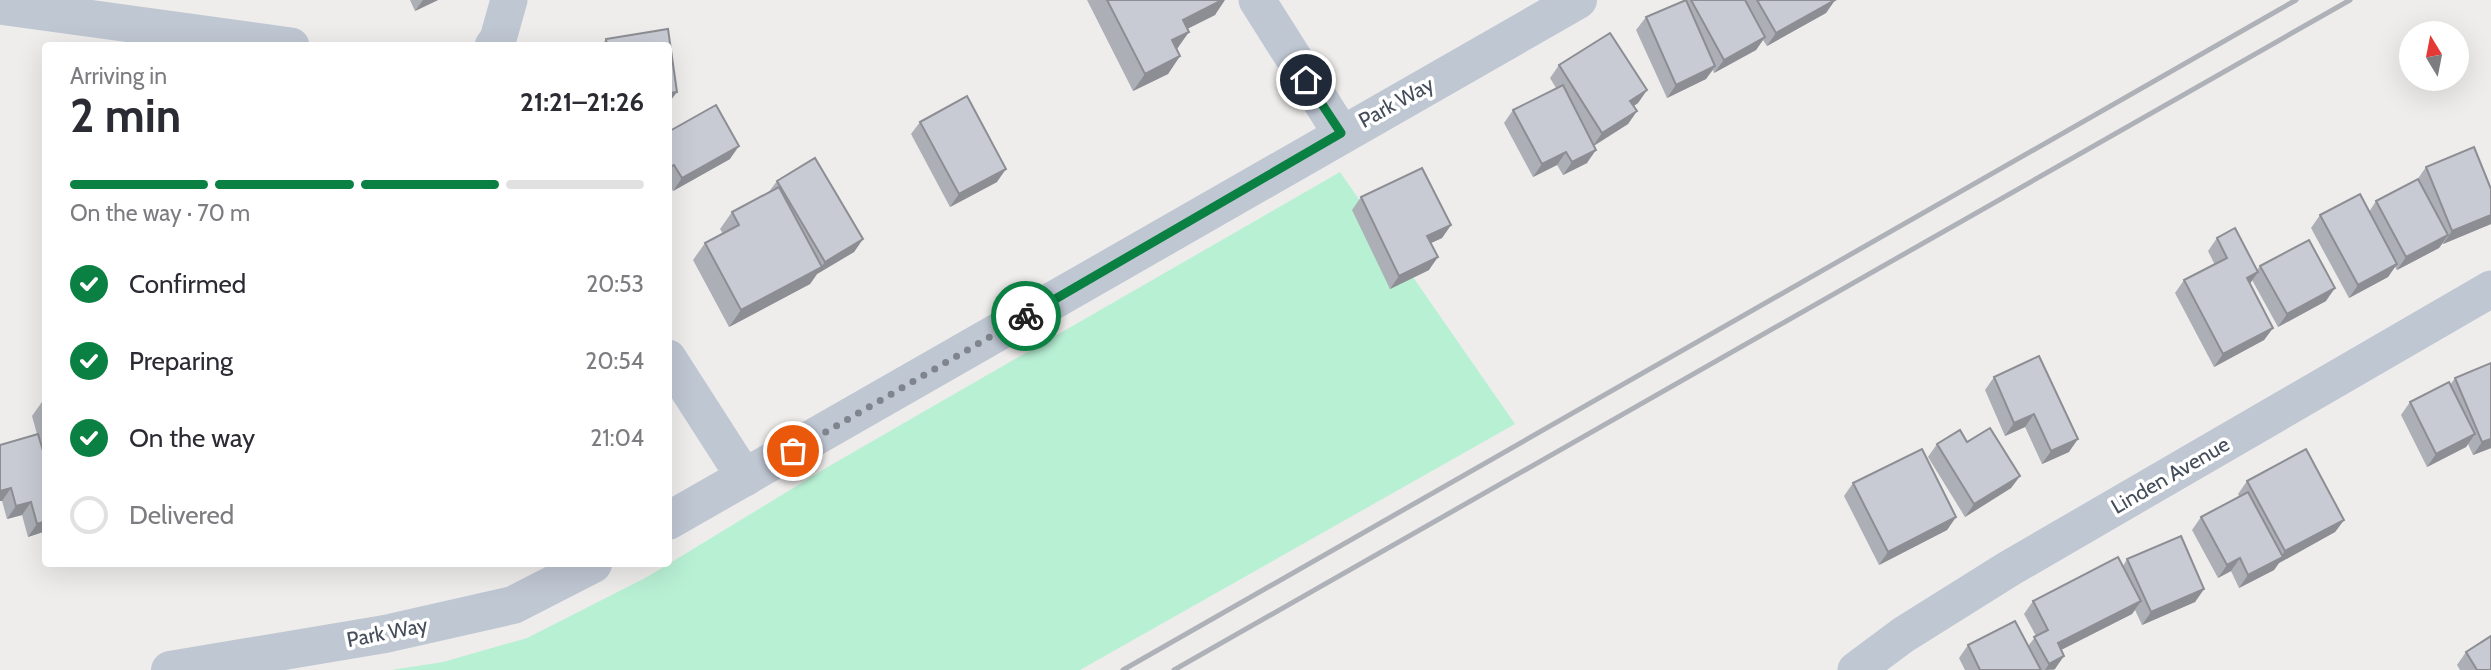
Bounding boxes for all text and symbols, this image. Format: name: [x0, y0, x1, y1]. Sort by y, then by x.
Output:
north arrow: [2399, 21, 2469, 91]
map controls: [2399, 21, 2469, 91]
pin: [1276, 50, 1336, 110]
icon: home: [1287, 61, 1325, 99]
text: Arriving in: [70, 62, 167, 90]
street label: Park Way: [1354, 71, 1438, 133]
text: 21:21–21:26: [520, 86, 644, 118]
text: 2 min: [70, 88, 181, 144]
text: On the way · 70 m: [70, 199, 250, 227]
icon: check: [70, 265, 108, 303]
text: Confirmed: [129, 268, 246, 300]
text: 20:53: [586, 270, 644, 298]
courier: [991, 281, 1061, 351]
icon: bike: [1007, 297, 1045, 335]
icon: check: [70, 342, 108, 380]
text: Preparing: [129, 345, 233, 377]
text: 20:54: [585, 347, 644, 375]
icon: check: [70, 419, 108, 457]
pin: [763, 421, 823, 481]
text: On the way: [129, 422, 255, 454]
text: 21:04: [590, 424, 644, 452]
street label: Linden Avenue: [2107, 431, 2234, 519]
icon: bag: [774, 432, 812, 470]
text: Delivered: [129, 499, 234, 531]
street label: Park Way: [344, 612, 430, 652]

